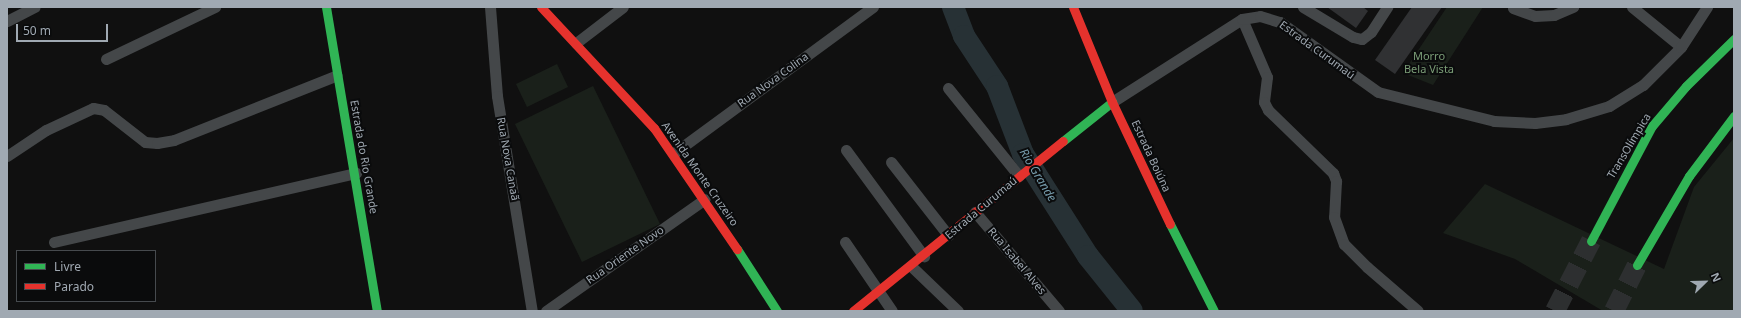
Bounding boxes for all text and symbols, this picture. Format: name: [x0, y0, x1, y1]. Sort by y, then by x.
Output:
scale bar: [18, 16, 110, 42]
street label: Estrada Curumaú: [1277, 18, 1357, 82]
text: 50 m: [23, 22, 51, 39]
street label: Rua Nova Colina: [735, 50, 811, 110]
park label: Morro Bela Vista: [1404, 50, 1454, 76]
street label: Estrada do Rio Grande: [347, 99, 381, 215]
street label: TransOlímpica: [1604, 111, 1654, 181]
street label: Rua Nova Canaã: [494, 116, 522, 202]
street label: Estrada Boiúna: [1129, 118, 1173, 194]
street label: Avenida Monte Cruzeiro: [659, 119, 741, 229]
water label: Rio Grande: [1017, 146, 1059, 204]
street label: Estrada Curumaú: [942, 174, 1020, 242]
street label: Rua Oriente Novo: [584, 223, 666, 287]
street label: Rua Isabel Alves: [985, 225, 1049, 297]
legend: [16, 250, 156, 302]
text: Livre: [54, 258, 81, 275]
north arrow: [1685, 262, 1725, 302]
text: N: [1708, 270, 1725, 284]
text: Parado: [54, 278, 94, 295]

